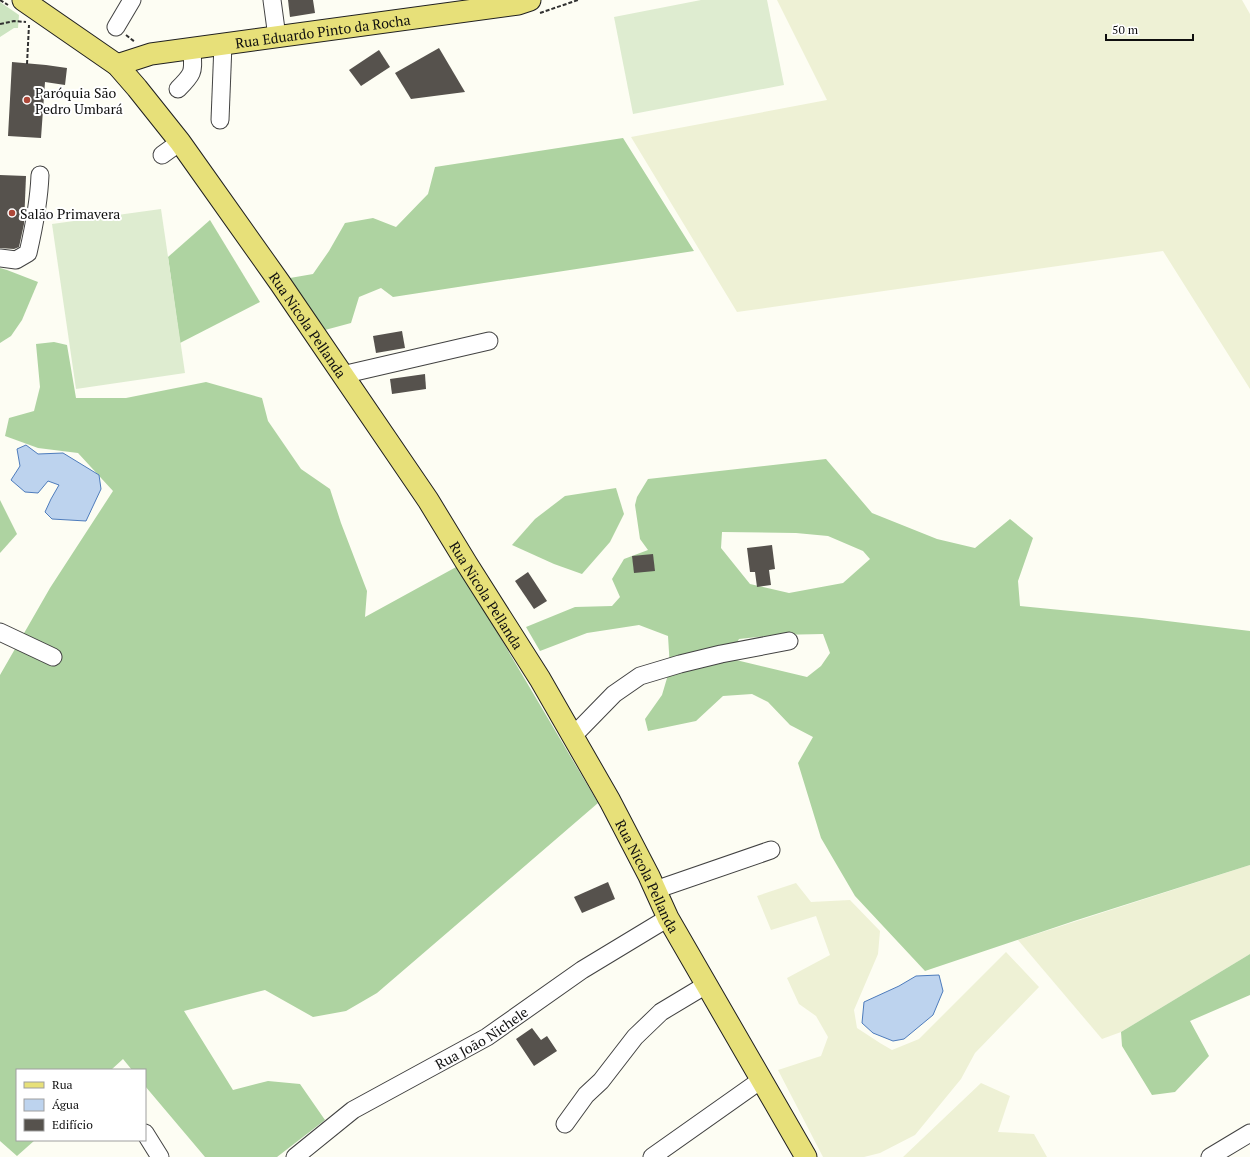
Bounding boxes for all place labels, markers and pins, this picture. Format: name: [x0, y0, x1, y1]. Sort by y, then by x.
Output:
place label: Paróquia São Pedro Umbará: [35, 83, 123, 118]
marker: Paróquia São Pedro Umbará: [22, 95, 32, 105]
place label: Salão Primavera: [20, 204, 120, 223]
marker: Salão Primavera: [7, 208, 17, 218]

